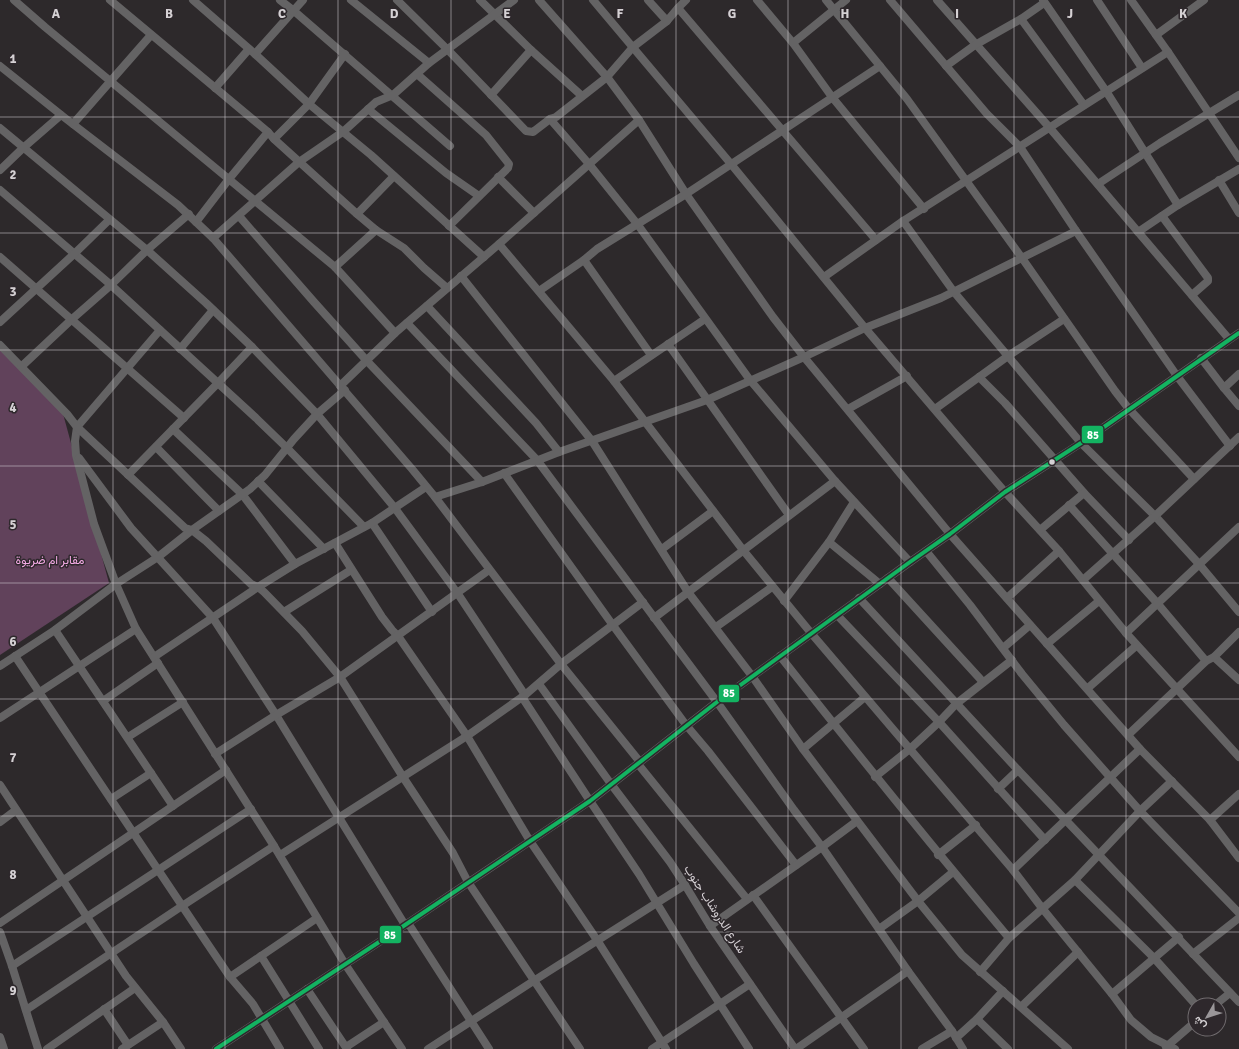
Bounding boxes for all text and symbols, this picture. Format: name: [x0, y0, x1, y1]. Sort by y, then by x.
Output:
text: A: [52, 6, 61, 22]
text: B: [165, 6, 173, 22]
text: C: [278, 6, 286, 22]
text: D: [390, 6, 399, 22]
text: E: [503, 6, 511, 22]
text: F: [617, 6, 624, 22]
text: G: [728, 6, 736, 22]
text: H: [841, 6, 849, 22]
text: I: [955, 6, 959, 22]
text: J: [1067, 6, 1073, 22]
text: K: [1179, 6, 1187, 22]
text: 1: [9, 51, 17, 67]
text: 2: [9, 167, 17, 183]
text: 3: [9, 284, 17, 300]
text: 4: [9, 400, 17, 416]
line badge: 85: [1081, 425, 1104, 444]
text: 85: [1087, 429, 1099, 442]
unlabelled marker: [1047, 457, 1057, 467]
text: 5: [9, 517, 17, 533]
park label: مقابر ام ضريوة: [16, 553, 84, 568]
text: 6: [9, 634, 17, 650]
line badge: 85: [718, 684, 740, 703]
text: 85: [723, 687, 735, 700]
text: 7: [9, 750, 17, 766]
street label: شارع الدروشاب جنوب: [680, 862, 749, 957]
text: 8: [9, 867, 17, 883]
line badge: 85: [379, 925, 402, 944]
text: 85: [384, 929, 396, 942]
text: 9: [9, 983, 17, 999]
north arrow: [1187, 997, 1227, 1037]
text: ش: [1190, 1014, 1209, 1032]

